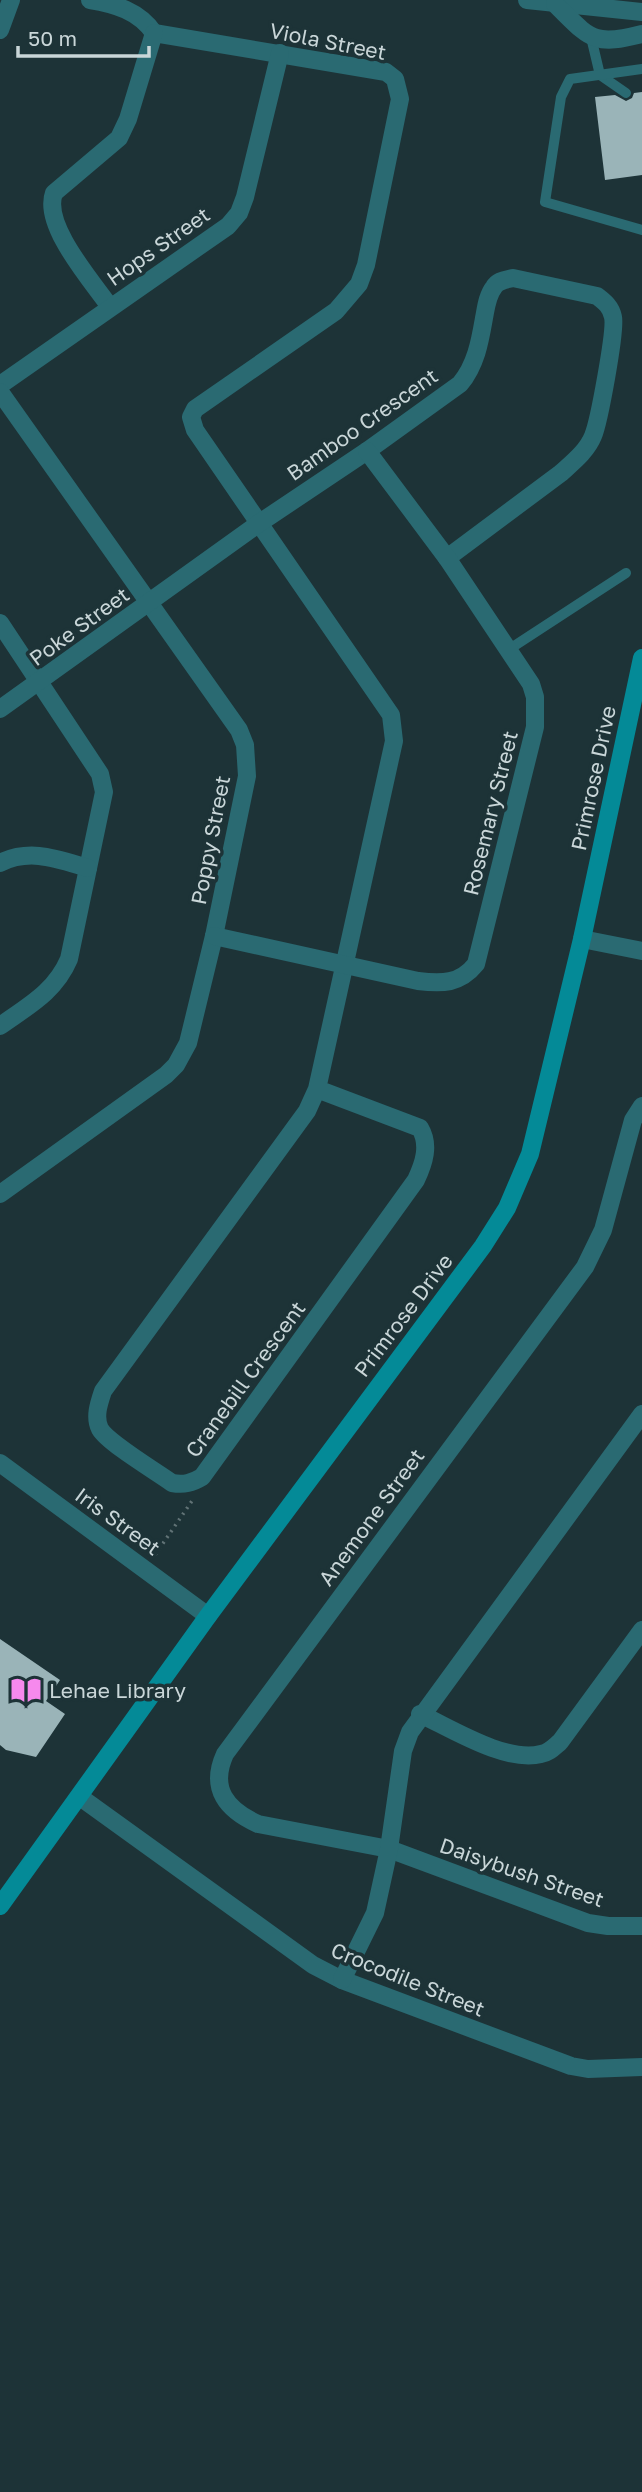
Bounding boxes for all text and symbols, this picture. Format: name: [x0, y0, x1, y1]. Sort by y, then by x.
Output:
scale bar: [18, 14, 149, 58]
street label: Viola Street: [267, 17, 389, 65]
text: 50 m: [28, 25, 77, 51]
street label: Hops Street: [101, 201, 215, 291]
street label: Bamboo Crescent: [282, 362, 442, 486]
street label: Poke Street: [24, 581, 134, 671]
street label: Primrose Drive: [565, 703, 621, 853]
street label: Rosemary Street: [457, 728, 523, 898]
street label: Poppy Street: [185, 773, 235, 907]
street label: Primrose Drive: [348, 1248, 458, 1382]
street label: Cranebill Crescent: [180, 1296, 310, 1462]
street label: Anemone Street: [313, 1443, 429, 1591]
street label: Iris Street: [70, 1481, 166, 1561]
library icon: Lehae Library: [9, 1673, 43, 1707]
place label: Lehae Library: [49, 1677, 186, 1703]
street label: Daisybush Street: [436, 1832, 608, 1912]
street label: Crocodile Street: [327, 1936, 489, 2022]

